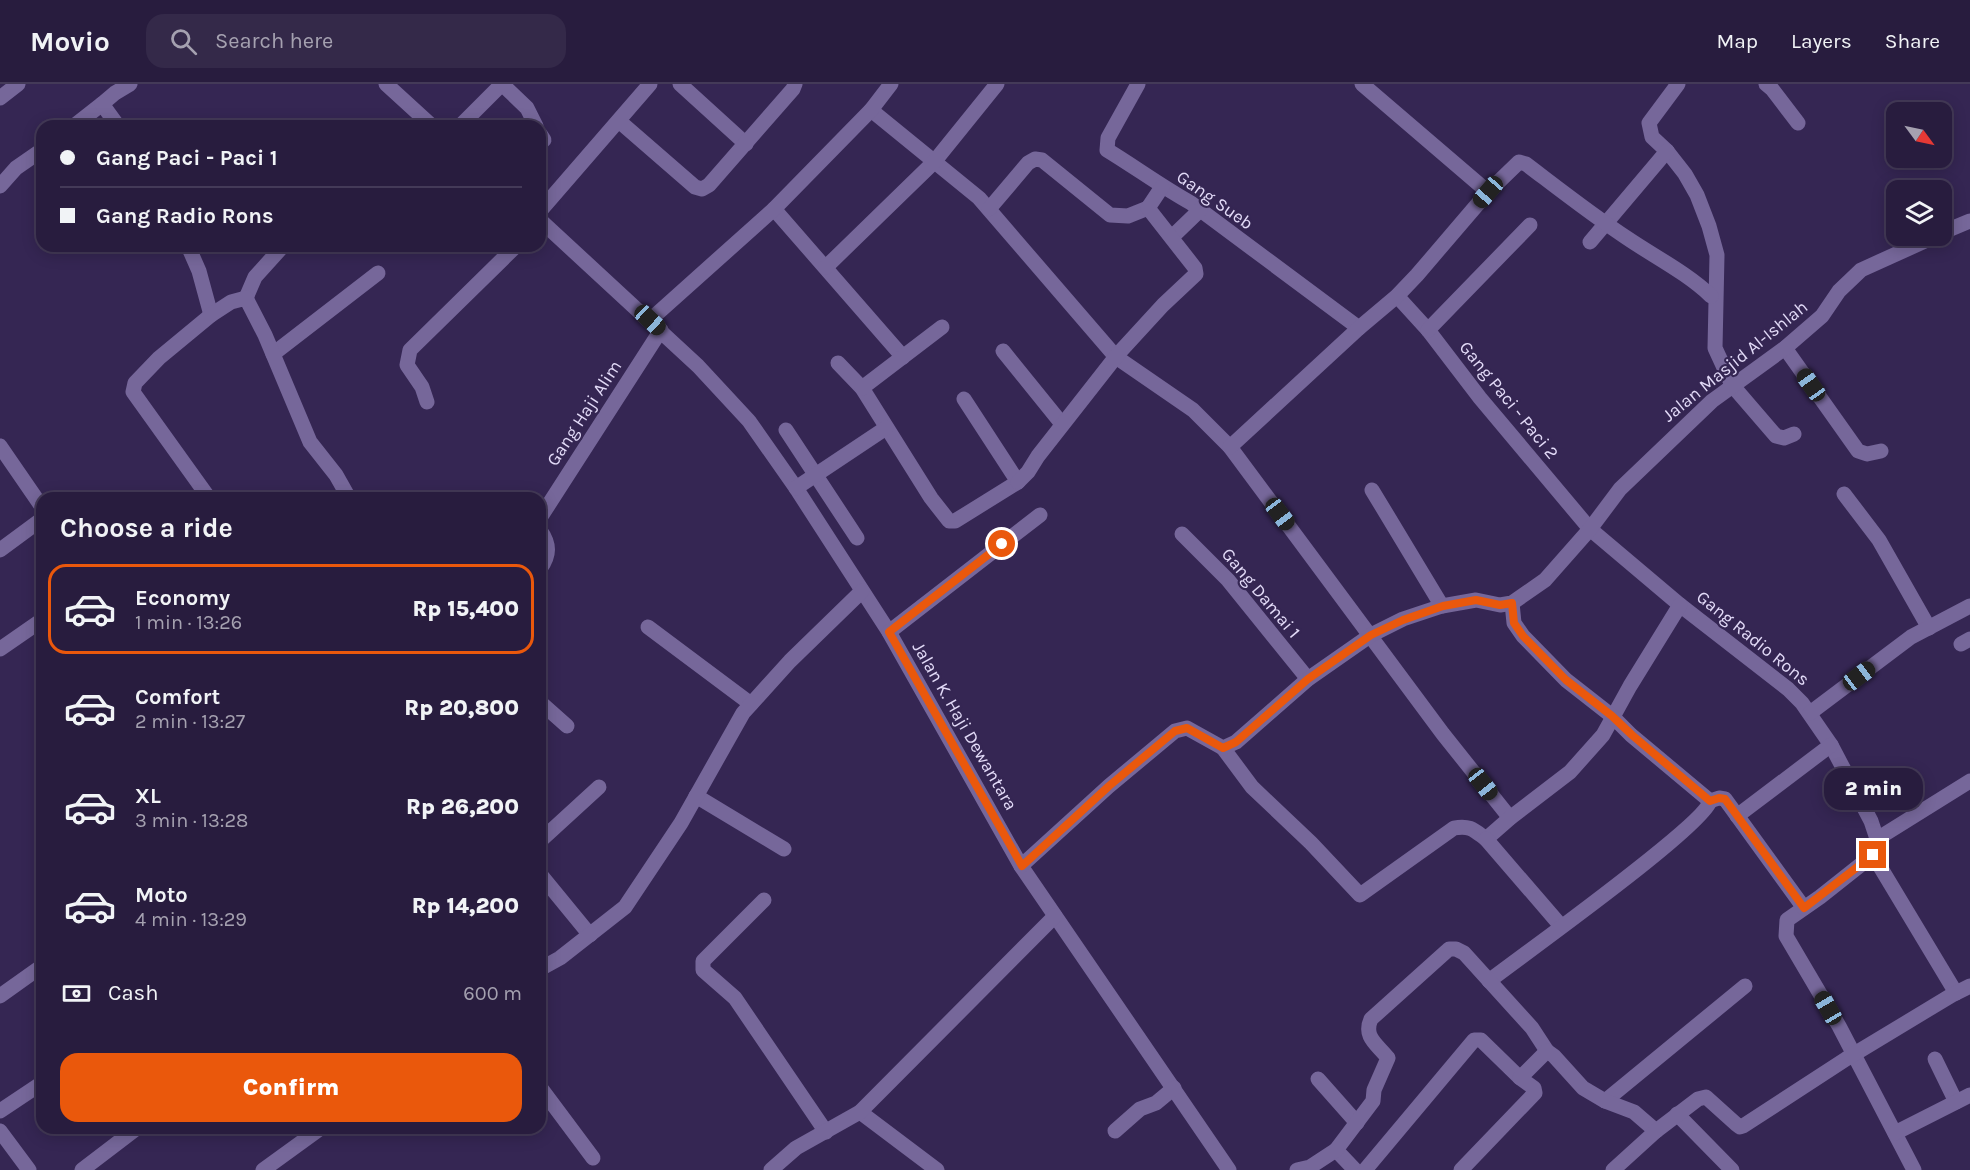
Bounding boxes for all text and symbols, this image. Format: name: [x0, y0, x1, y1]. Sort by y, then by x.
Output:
search box: [146, 14, 566, 68]
text: Movio: [30, 25, 110, 58]
icon: search: [167, 25, 200, 58]
text: Search here: [215, 28, 333, 54]
text: Map: [1716, 29, 1758, 53]
text: Layers: [1791, 29, 1852, 53]
text: Share: [1885, 29, 1940, 53]
north arrow: [1886, 102, 1952, 168]
map controls: [1886, 102, 1952, 246]
text: Gang Paci - Paci 1: [96, 145, 278, 171]
street label: Gang Sueb: [1172, 166, 1258, 234]
car: [1469, 173, 1507, 211]
button: layers: [1886, 180, 1952, 246]
text: Gang Radio Rons: [96, 203, 274, 229]
street label: Jalan Masjid Al-Ishlah: [1658, 296, 1812, 426]
car: [631, 301, 669, 339]
street label: Gang Paci - Paci 2: [1455, 337, 1563, 463]
street label: Gang Haji Alim: [542, 356, 626, 470]
car: [1793, 365, 1829, 405]
car: [1262, 494, 1298, 534]
text: Choose a ride: [60, 512, 233, 544]
route start: [988, 530, 1015, 557]
street label: Gang Damai 1: [1217, 543, 1305, 643]
icon: car: [63, 582, 117, 636]
text: Economy: [135, 585, 230, 611]
street label: Gang Radio Rons: [1692, 586, 1814, 690]
text: Rp 15,400: [412, 596, 519, 622]
text: 1 min · 13:26: [135, 611, 242, 634]
street label: Jalan K. Haji Dewantara: [908, 638, 1022, 814]
car: [1839, 658, 1879, 694]
icon: car: [63, 681, 117, 735]
text: Comfort: [135, 684, 220, 710]
text: Rp 20,800: [404, 695, 519, 721]
text: 2 min · 13:27: [135, 710, 245, 733]
car: [1465, 764, 1501, 804]
callout: 2 min: [1824, 768, 1922, 810]
text: 2 min: [1845, 777, 1902, 800]
icon: car: [63, 780, 117, 834]
text: XL: [135, 783, 161, 809]
text: Rp 26,200: [406, 794, 519, 820]
text: 3 min · 13:28: [135, 809, 248, 832]
route end: [1859, 841, 1886, 868]
icon: car: [63, 879, 117, 933]
text: Moto: [135, 882, 188, 908]
text: Rp 14,200: [412, 893, 519, 919]
text: 4 min · 13:29: [135, 908, 247, 931]
icon: cash: [60, 977, 93, 1010]
text: Cash: [108, 980, 158, 1006]
text: 600 m: [463, 982, 522, 1005]
car: [1811, 988, 1845, 1028]
button: Confirm: [60, 1053, 522, 1122]

